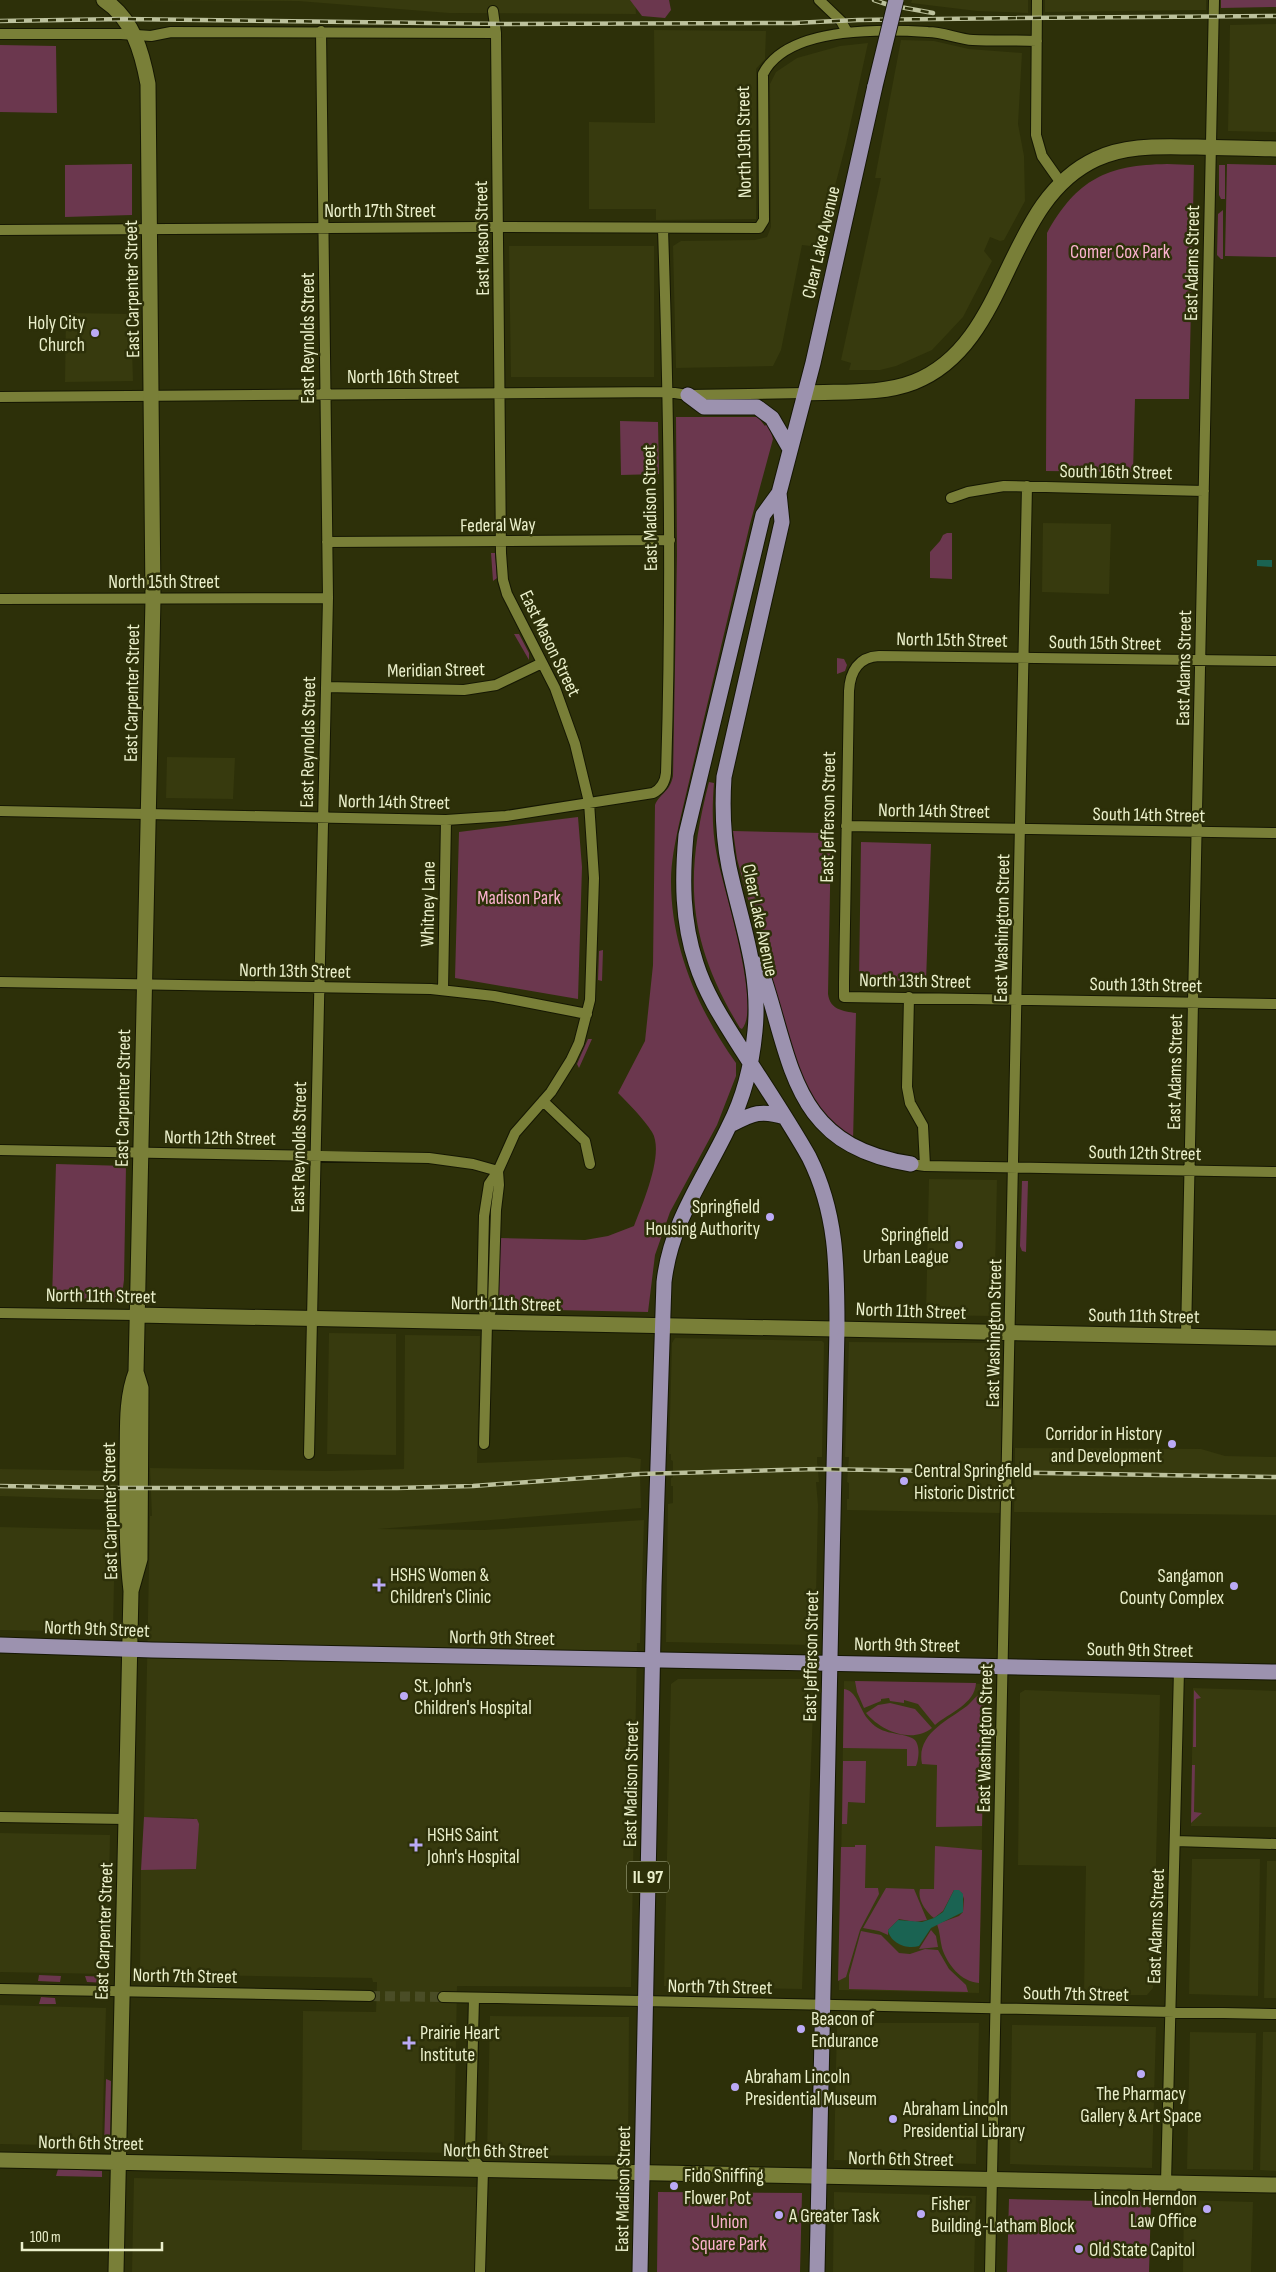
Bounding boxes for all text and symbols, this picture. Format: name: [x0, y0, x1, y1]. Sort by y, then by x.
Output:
street label: North 19th Street: [732, 85, 757, 198]
street label: East Mason Street: [470, 180, 495, 296]
street label: Clear Lake Avenue: [797, 184, 846, 301]
street label: North 17th Street: [324, 200, 436, 223]
street label: East Adams Street: [1180, 205, 1205, 321]
street label: East Carpenter Street: [120, 220, 145, 358]
park label: Comer Cox Park: [1070, 241, 1171, 264]
street label: East Reynolds Street: [297, 272, 320, 404]
place label: Holy City Church: [28, 312, 86, 357]
marker: Holy City Church: [89, 327, 101, 339]
street label: North 16th Street: [347, 366, 459, 389]
street label: East Madison Street: [638, 444, 663, 571]
street label: South 16th Street: [1059, 460, 1173, 485]
street label: Federal Way: [460, 513, 537, 538]
street label: North 15th Street: [108, 571, 220, 594]
street label: East Mason Street: [514, 587, 585, 701]
street label: East Adams Street: [1172, 610, 1197, 726]
street label: East Carpenter Street: [120, 624, 145, 762]
street label: North 15th Street: [896, 628, 1008, 653]
street label: South 15th Street: [1049, 631, 1161, 656]
street label: Meridian Street: [387, 658, 485, 683]
street label: East Reynolds Street: [296, 676, 321, 808]
street label: East Jefferson Street: [816, 751, 841, 883]
street label: North 14th Street: [338, 790, 450, 815]
street label: North 14th Street: [878, 799, 990, 824]
street label: South 14th Street: [1093, 803, 1206, 828]
street label: East Washington Street: [990, 853, 1015, 1002]
street label: Whitney Lane: [416, 861, 441, 947]
street label: Clear Lake Avenue: [736, 862, 783, 979]
park label: Madison Park: [477, 887, 562, 910]
street label: North 13th Street: [239, 959, 351, 984]
street label: North 13th Street: [859, 969, 971, 994]
street label: South 13th Street: [1090, 973, 1203, 998]
street label: East Adams Street: [1163, 1014, 1188, 1130]
street label: East Carpenter Street: [111, 1029, 136, 1167]
street label: East Reynolds Street: [287, 1081, 312, 1213]
street label: North 12th Street: [164, 1126, 276, 1151]
street label: South 12th Street: [1088, 1141, 1202, 1166]
place label: Springfield Housing Authority: [645, 1196, 761, 1241]
marker: Springfield Housing Authority: [764, 1211, 776, 1223]
place label: Springfield Urban League: [863, 1224, 949, 1269]
marker: Springfield Urban League: [953, 1239, 965, 1251]
street label: East Washington Street: [982, 1258, 1007, 1407]
street label: North 11th Street: [46, 1284, 157, 1309]
street label: North 11th Street: [451, 1292, 562, 1317]
street label: North 11th Street: [855, 1298, 967, 1325]
street label: South 11th Street: [1088, 1304, 1200, 1329]
place label: Corridor in History and Development: [1045, 1423, 1163, 1468]
marker: Corridor in History and Development: [1166, 1438, 1178, 1450]
street label: East Carpenter Street: [98, 1442, 123, 1580]
place label: Central Springfield Historic District: [914, 1460, 1032, 1505]
marker: Central Springfield Historic District: [898, 1475, 910, 1487]
place label: HSHS Women & Children's Clinic: [390, 1564, 491, 1609]
place label: Sangamon County Complex: [1120, 1565, 1224, 1610]
marker: HSHS Women & Children's Clinic: [372, 1578, 386, 1592]
marker: Sangamon County Complex: [1228, 1580, 1240, 1592]
street label: East Jefferson Street: [799, 1590, 824, 1722]
street label: North 9th Street: [44, 1616, 150, 1643]
street label: North 9th Street: [449, 1626, 555, 1651]
street label: North 9th Street: [854, 1633, 960, 1658]
street label: South 9th Street: [1087, 1638, 1194, 1663]
street label: East Washington Street: [973, 1663, 998, 1812]
place label: St. John's Children's Hospital: [414, 1675, 532, 1720]
marker: St. John's Children's Hospital: [398, 1690, 410, 1702]
street label: East Madison Street: [619, 1720, 644, 1847]
place label: HSHS Saint John's Hospital: [426, 1824, 520, 1869]
marker: HSHS Saint John's Hospital: [409, 1838, 423, 1852]
road number: IL 97: [627, 1861, 669, 1892]
street label: East Carpenter Street: [91, 1862, 118, 2000]
street label: East Adams Street: [1143, 1868, 1170, 1984]
street label: North 7th Street: [132, 1964, 238, 1989]
street label: North 7th Street: [667, 1975, 773, 2000]
street label: South 7th Street: [1023, 1982, 1129, 2007]
place label: Beacon of Endurance: [811, 2008, 879, 2053]
place label: Prairie Heart Institute: [420, 2022, 500, 2067]
marker: Beacon of Endurance: [795, 2023, 807, 2035]
marker: Prairie Heart Institute: [402, 2036, 416, 2050]
place label: Abraham Lincoln Presidential Museum: [744, 2066, 877, 2111]
marker: The Pharmacy Gallery & Art Space: [1135, 2068, 1147, 2080]
marker: Abraham Lincoln Presidential Museum: [729, 2081, 741, 2093]
place label: The Pharmacy Gallery & Art Space: [1080, 2083, 1202, 2128]
place label: Abraham Lincoln Presidential Library: [902, 2098, 1026, 2143]
marker: Abraham Lincoln Presidential Library: [887, 2113, 899, 2125]
street label: East Madison Street: [611, 2125, 636, 2252]
street label: North 6th Street: [38, 2131, 144, 2156]
street label: North 6th Street: [443, 2139, 549, 2164]
street label: North 6th Street: [848, 2147, 954, 2172]
place label: Fido Sniffing Flower Pot: [684, 2165, 764, 2210]
marker: Fido Sniffing Flower Pot: [668, 2180, 680, 2192]
place label: Lincoln Herndon Law Office: [1093, 2188, 1197, 2233]
place label: Fisher Building-Latham Block: [931, 2193, 1075, 2238]
marker: Lincoln Herndon Law Office: [1201, 2203, 1213, 2215]
place label: A Greater Task: [788, 2205, 880, 2228]
marker: Fisher Building-Latham Block: [915, 2208, 927, 2220]
marker: A Greater Task: [773, 2209, 785, 2221]
park label: Union Square Park: [692, 2211, 767, 2256]
scale bar: [22, 2220, 162, 2252]
text: 100 m: [30, 2228, 61, 2247]
place label: Old State Capitol: [1089, 2239, 1195, 2262]
marker: Old State Capitol: [1073, 2243, 1085, 2255]

